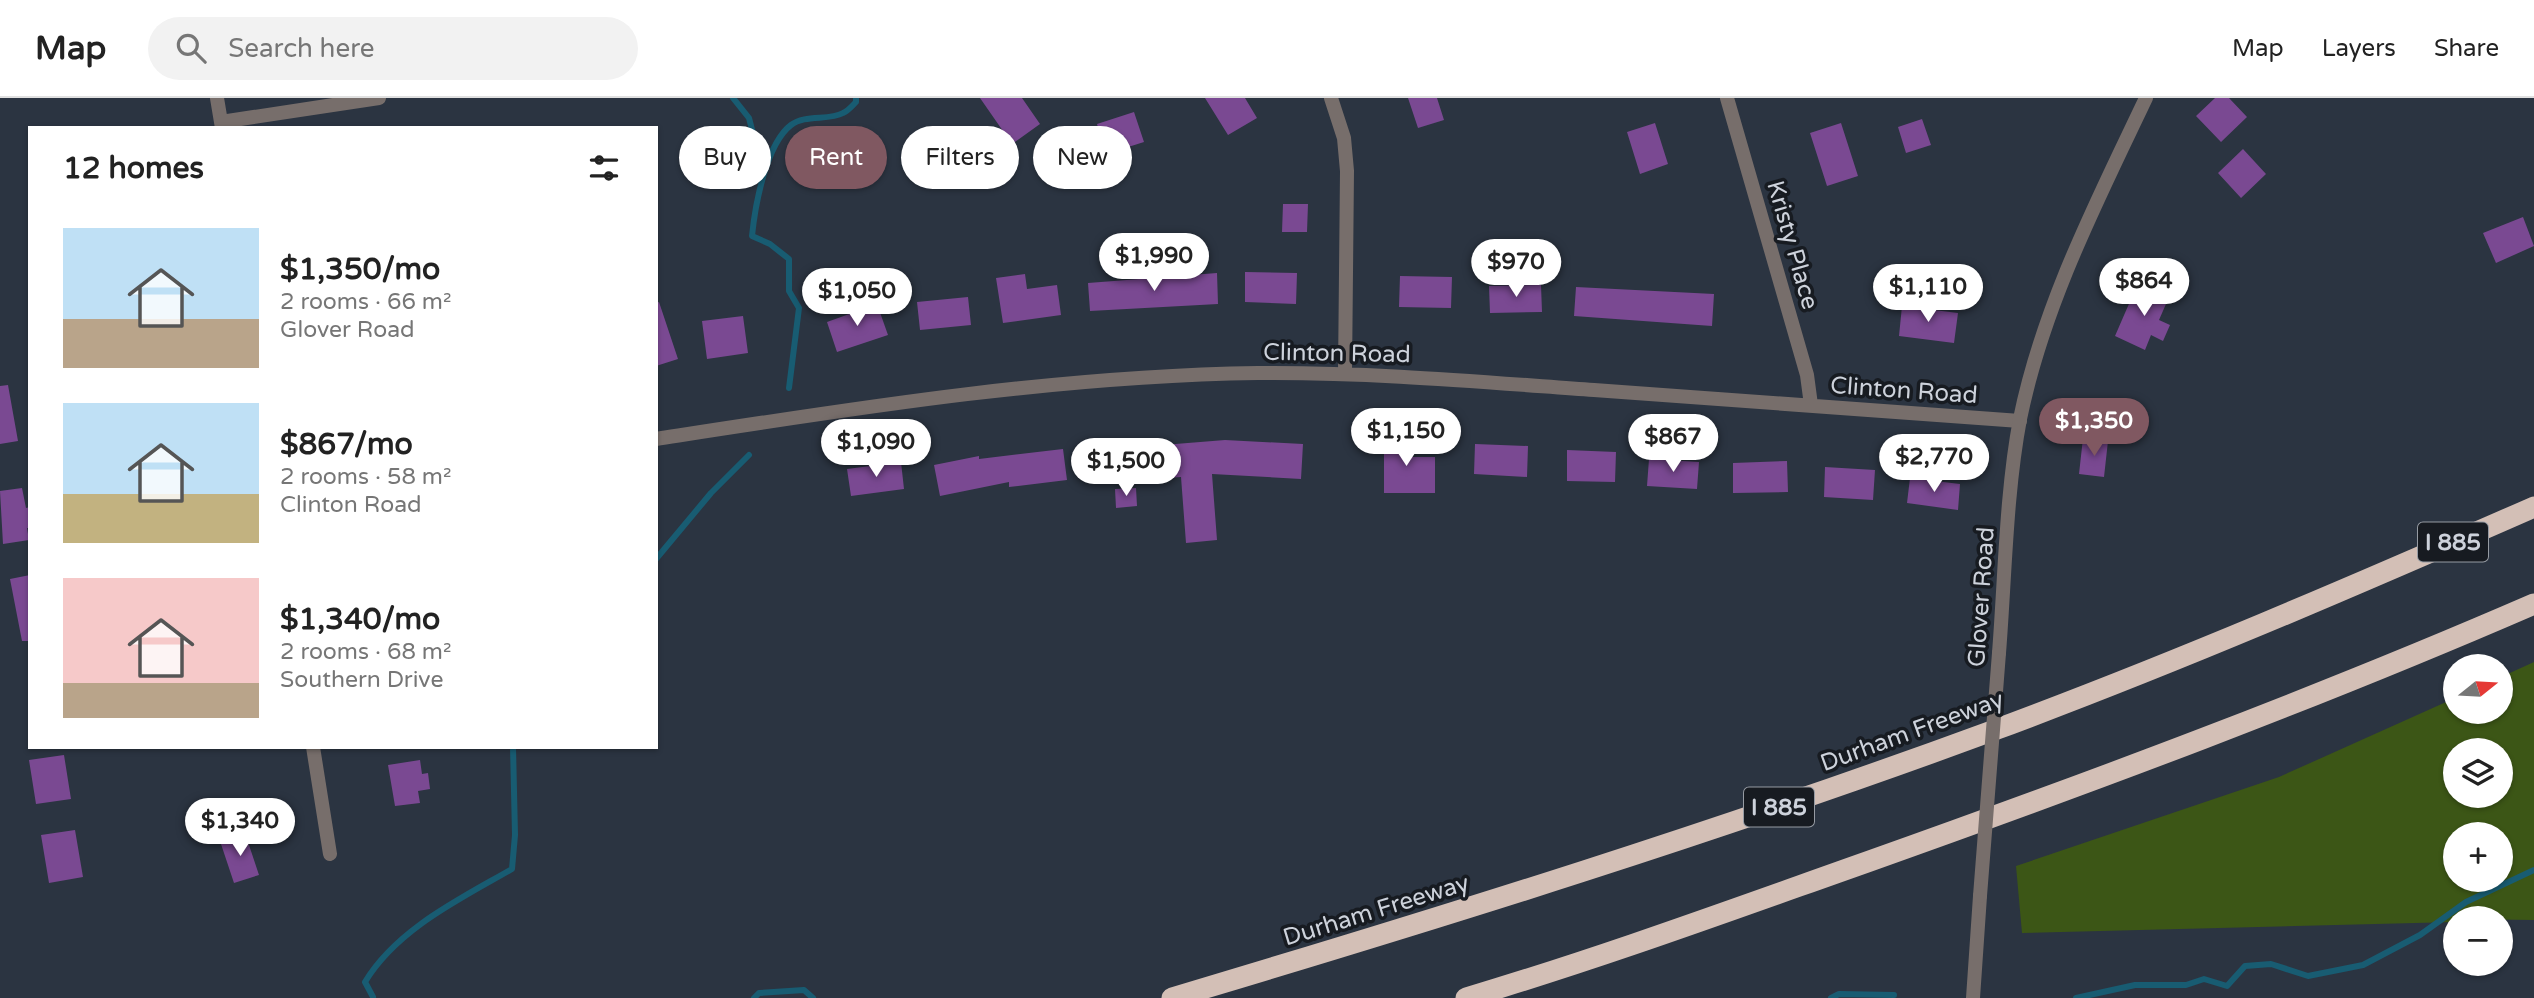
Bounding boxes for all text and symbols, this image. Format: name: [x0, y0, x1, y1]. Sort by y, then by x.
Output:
search box: [148, 17, 638, 80]
text: Map: [35, 29, 106, 68]
icon: search: [172, 29, 210, 67]
text: Search here: [228, 33, 374, 64]
text: Map: [2232, 34, 2284, 63]
text: Layers: [2322, 34, 2396, 63]
text: Share: [2434, 34, 2499, 63]
chip: Buy: [679, 126, 771, 189]
chip: Rent: [785, 126, 887, 189]
chip: Filters: [901, 126, 1019, 189]
chip: New: [1033, 126, 1132, 189]
icon: filters: [585, 149, 623, 187]
text: 12 homes: [63, 150, 204, 187]
street label: Kristy Place: [1760, 177, 1825, 313]
pin: $1,990: [1097, 234, 1211, 293]
pin: $970: [1475, 240, 1557, 299]
text: $1,990: [1115, 242, 1193, 270]
text: $970: [1487, 248, 1545, 276]
text: $1,350/mo: [280, 251, 440, 288]
icon: home: [119, 256, 203, 340]
pin: $864: [2103, 258, 2185, 318]
pin: $1,110: [1871, 264, 1985, 324]
text: $864: [2115, 267, 2173, 295]
pin: $1,050: [800, 268, 914, 328]
text: $1,110: [1889, 273, 1967, 301]
text: $1,050: [818, 277, 896, 305]
text: 2 rooms · 66 m²: [280, 288, 451, 316]
text: Glover Road: [280, 316, 415, 344]
street label: Clinton Road: [1263, 338, 1411, 369]
street label: Clinton Road: [1829, 371, 1979, 410]
pin: $1,350: [2037, 398, 2151, 458]
text: $1,350: [2055, 407, 2133, 435]
pin: $1,150: [1349, 408, 1463, 468]
pin: $867: [1632, 414, 1714, 474]
text: $1,150: [1367, 417, 1445, 445]
pin: $1,090: [819, 420, 933, 479]
text: $867: [1644, 423, 1702, 451]
text: $867/mo: [280, 426, 413, 463]
text: $1,090: [837, 428, 915, 456]
icon: home: [119, 431, 203, 515]
pin: $2,770: [1877, 434, 1991, 494]
pin: $1,500: [1069, 438, 1183, 498]
text: $2,770: [1895, 443, 1973, 471]
text: $1,500: [1087, 447, 1165, 475]
text: 2 rooms · 58 m²: [280, 463, 451, 491]
text: Clinton Road: [280, 491, 422, 519]
road number: I 885: [2418, 522, 2488, 562]
street label: Glover Road: [1962, 526, 2001, 668]
text: $1,340/mo: [280, 601, 440, 638]
icon: home: [119, 606, 203, 690]
text: 2 rooms · 68 m²: [280, 638, 451, 666]
north arrow: [2443, 654, 2513, 724]
map controls: [2443, 654, 2513, 976]
text: Southern Drive: [280, 666, 443, 694]
street label: Durham Freeway: [1817, 685, 2008, 778]
button: layers: [2443, 738, 2513, 808]
road number: I 885: [1744, 788, 1814, 827]
pin: $1,340: [183, 798, 297, 858]
text: $1,340: [201, 807, 279, 835]
button: +: [2443, 822, 2513, 892]
street label: Durham Freeway: [1280, 868, 1473, 953]
button: −: [2443, 906, 2513, 976]

